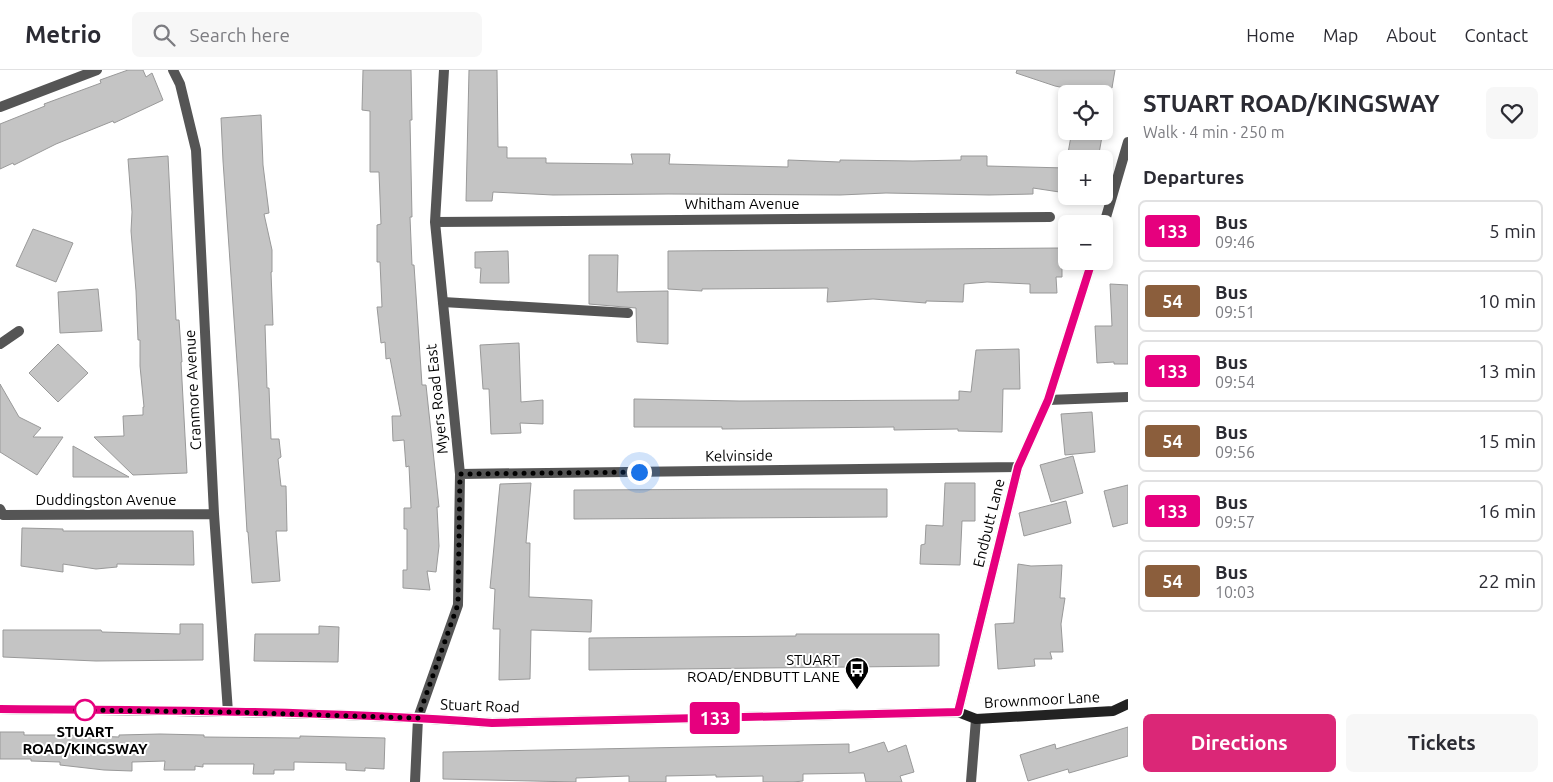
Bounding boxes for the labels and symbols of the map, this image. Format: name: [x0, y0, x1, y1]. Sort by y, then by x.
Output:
street label: Whitham Avenue: [684, 195, 800, 212]
street label: Cranmore Avenue: [181, 329, 204, 451]
street label: Myers Road East: [422, 343, 451, 455]
street label: Kelvinside: [705, 446, 773, 465]
your location: [627, 460, 652, 485]
street label: Endbutt Lane: [969, 477, 1008, 569]
street label: Duddingston Avenue: [35, 491, 177, 508]
place label: STUART ROAD/ENDBUTT LANE: [687, 651, 841, 685]
bus stop icon: STUART ROAD/ENDBUTT LANE: [844, 656, 870, 690]
street label: Brownmoor Lane: [984, 688, 1100, 711]
street label: Stuart Road: [440, 696, 520, 715]
marker: STUART ROAD/KINGSWAY: [74, 699, 96, 721]
line badge: 133: [686, 702, 744, 734]
place label: STUART ROAD/KINGSWAY: [22, 723, 148, 757]

